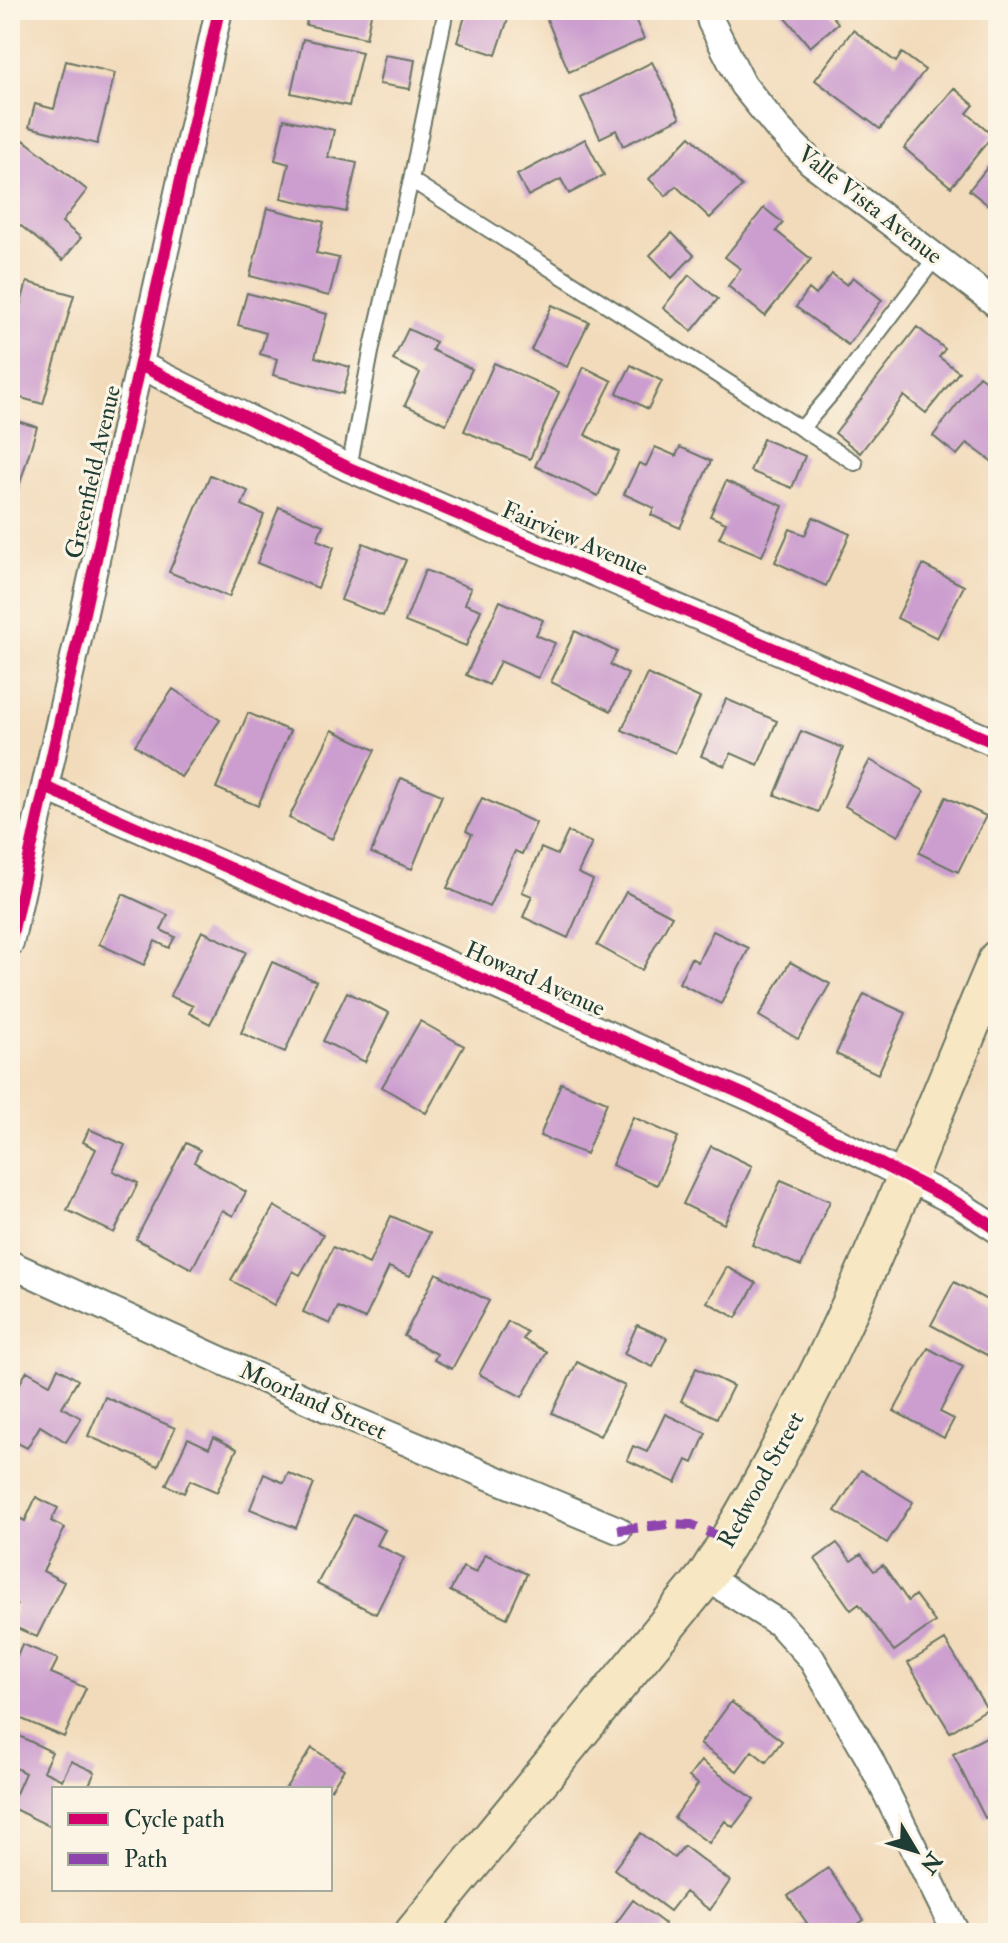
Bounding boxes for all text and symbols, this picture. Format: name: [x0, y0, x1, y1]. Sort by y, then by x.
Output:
street label: Valle Vista Avenue: [791, 139, 949, 271]
street label: Greenfield Avenue: [58, 382, 128, 562]
street label: Fairview Avenue: [497, 494, 653, 584]
street label: Howard Avenue: [460, 934, 610, 1024]
street label: Moorland Street: [235, 1355, 392, 1447]
street label: Redwood Street: [711, 1406, 811, 1554]
legend: [52, 1787, 332, 1891]
text: Cycle path: [124, 1804, 225, 1835]
north arrow: [876, 1811, 956, 1891]
text: Path: [124, 1844, 168, 1875]
text: N: [914, 1846, 949, 1879]

